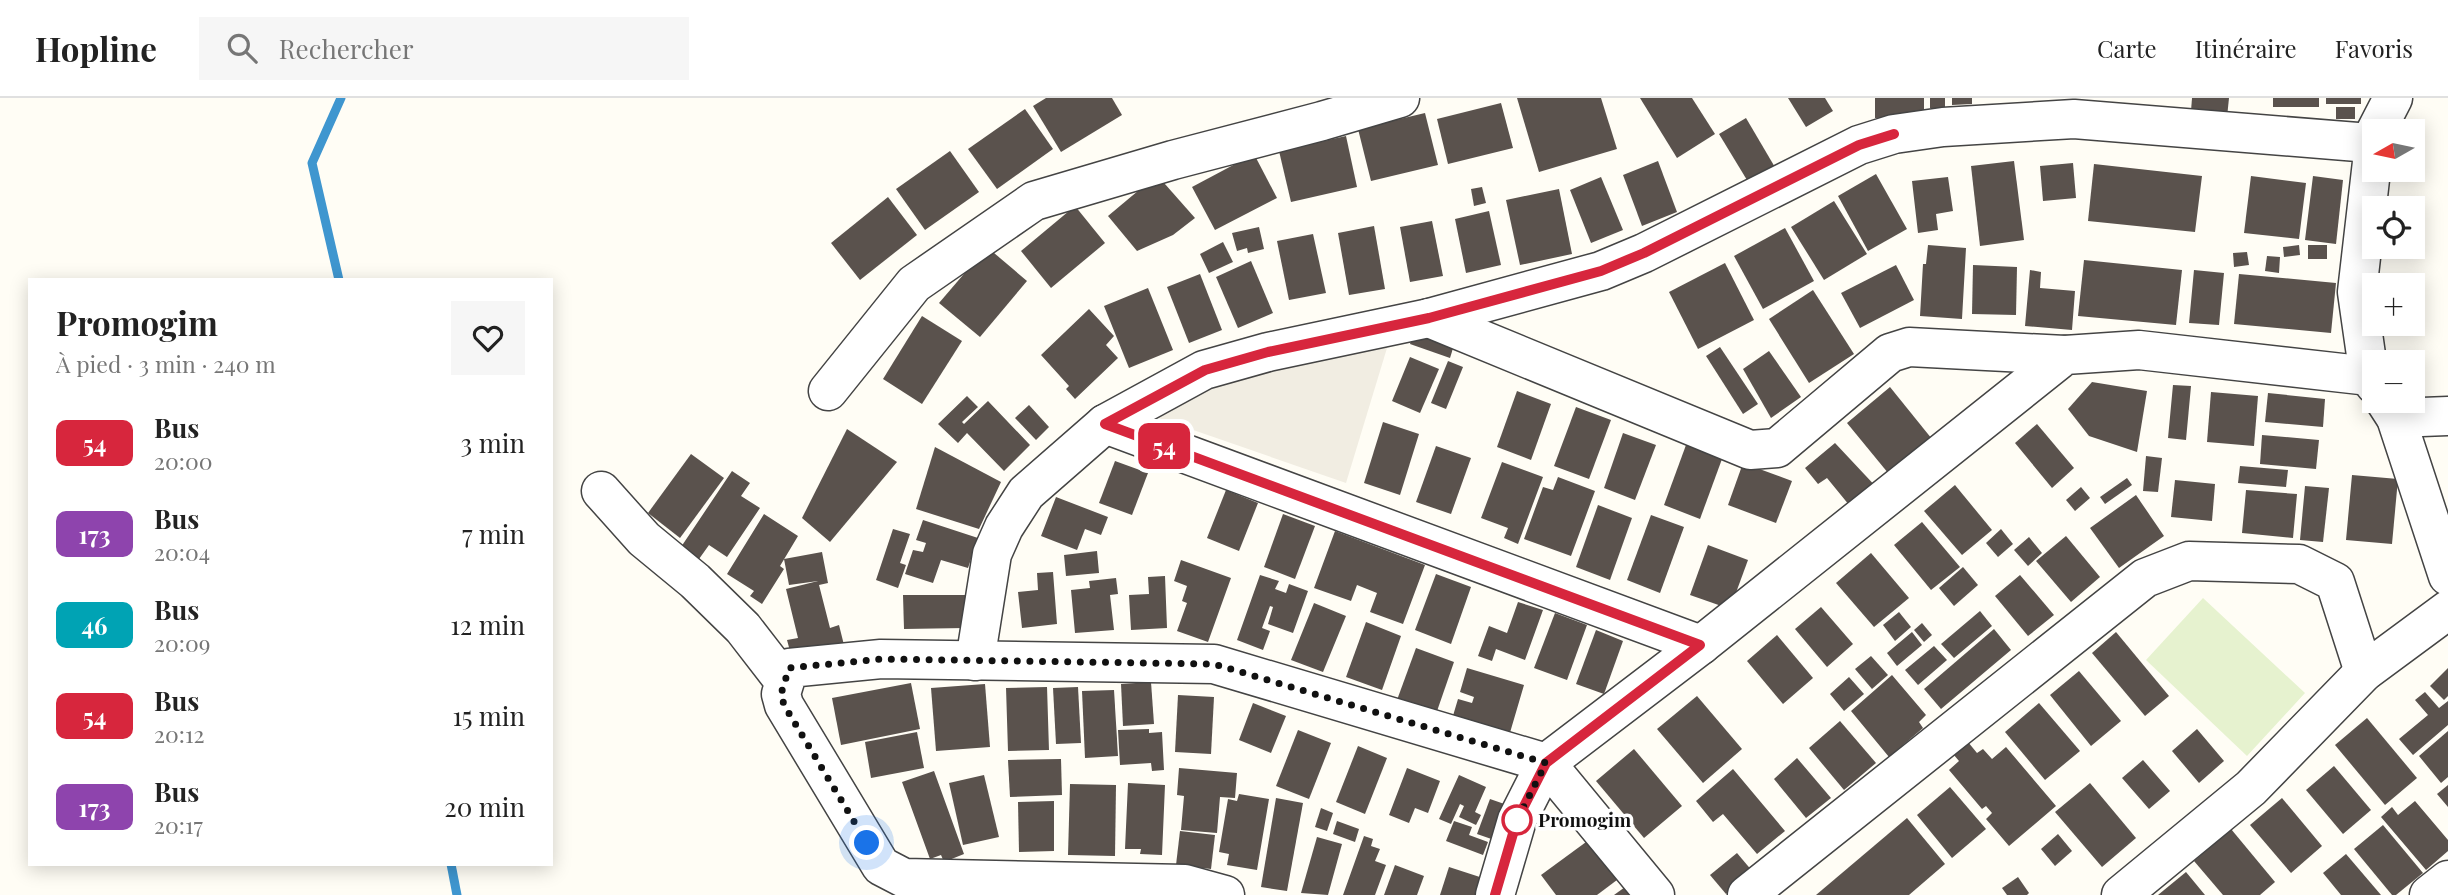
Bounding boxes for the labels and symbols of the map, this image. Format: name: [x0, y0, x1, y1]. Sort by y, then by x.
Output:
north arrow: [2362, 119, 2426, 182]
line badge: 54: [1132, 423, 1196, 469]
marker: Promogim: [1502, 805, 1532, 835]
place label: Promogim: [1538, 806, 1631, 832]
your location: [849, 825, 884, 860]

